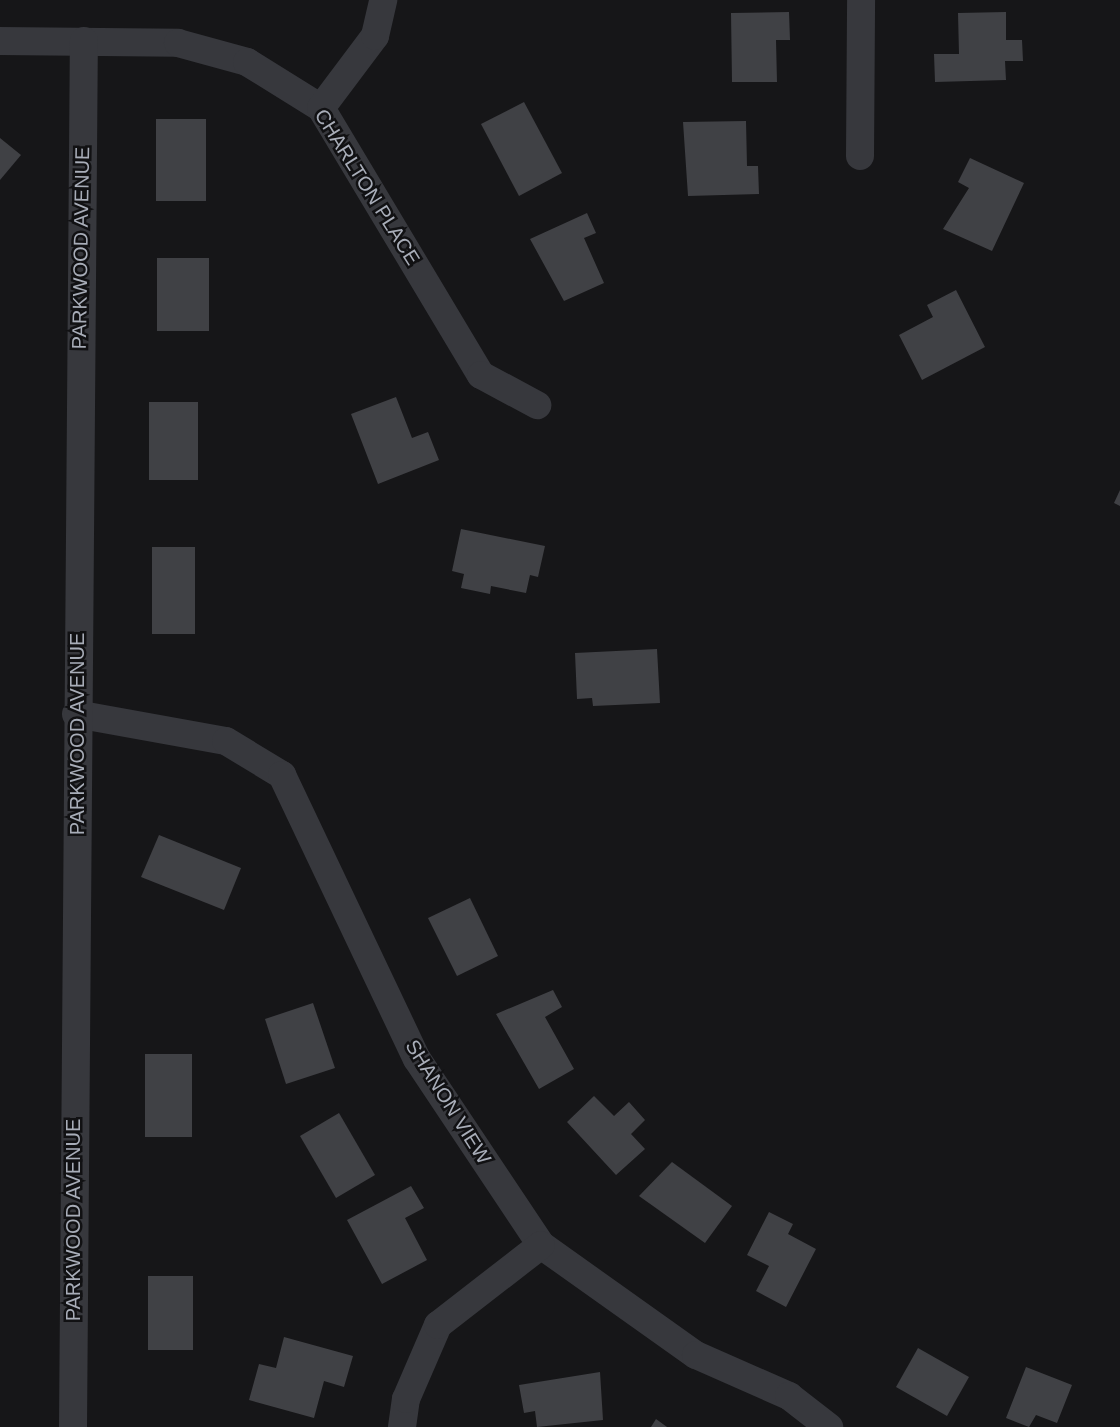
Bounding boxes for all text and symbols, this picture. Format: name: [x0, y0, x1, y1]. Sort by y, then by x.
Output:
street label: CHARLTON PLACE: [309, 105, 425, 269]
street label: PARKWOOD AVENUE: [67, 146, 95, 350]
street label: PARKWOOD AVENUE: [65, 632, 89, 836]
street label: SHANON VIEW: [400, 1035, 496, 1169]
street label: PARKWOOD AVENUE: [61, 1118, 85, 1322]

